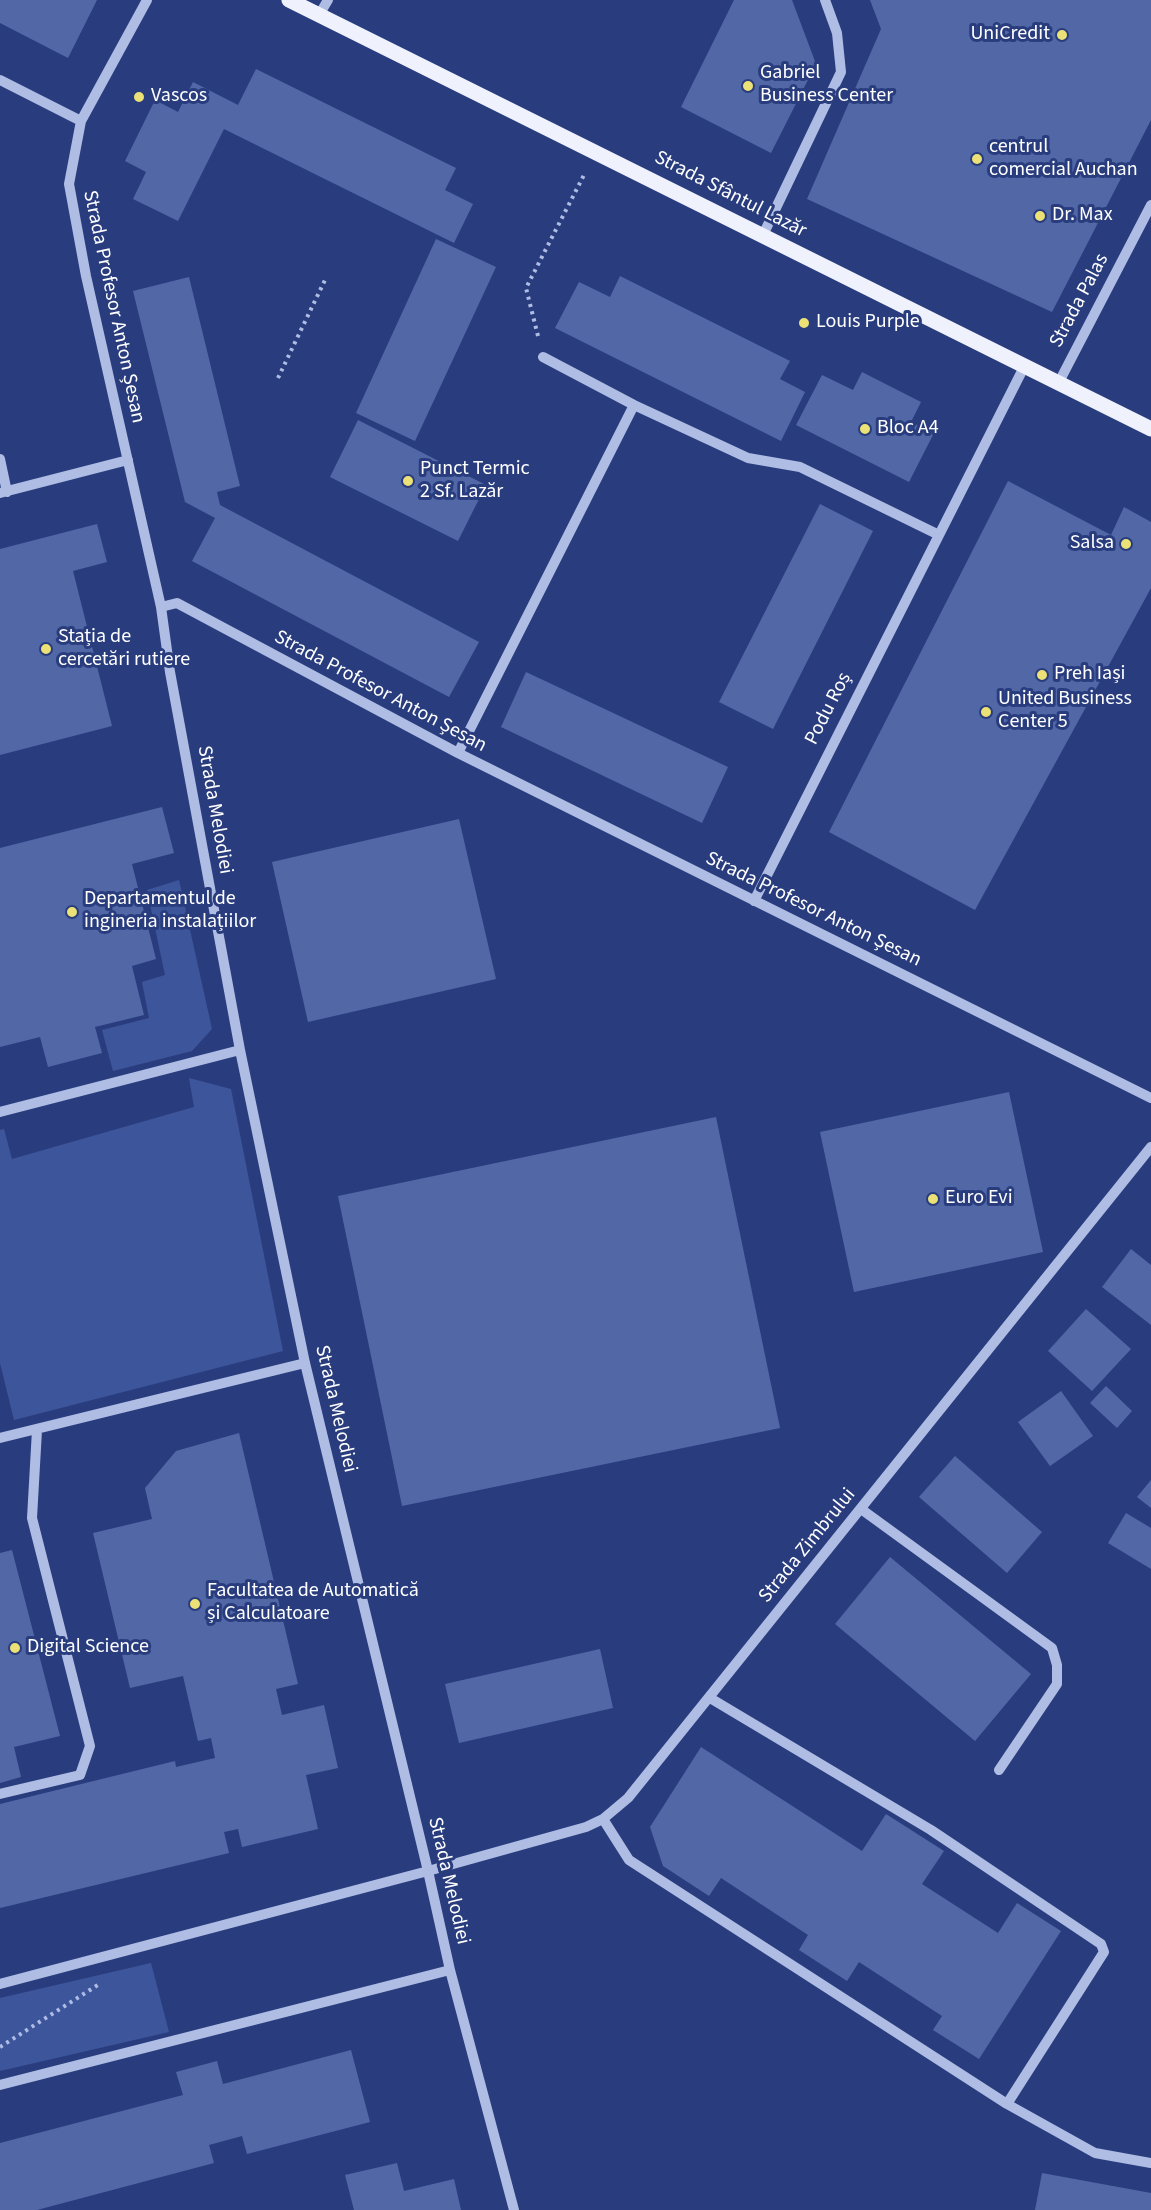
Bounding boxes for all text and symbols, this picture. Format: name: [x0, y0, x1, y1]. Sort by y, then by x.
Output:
place label: UniCredit: [970, 23, 1050, 47]
marker: UniCredit: [1055, 28, 1069, 42]
place label: Gabriel Business Center: [760, 62, 893, 109]
marker: Gabriel Business Center: [741, 79, 755, 93]
place label: Vascos: [151, 85, 207, 109]
marker: Vascos: [132, 90, 146, 104]
place label: centrul comercial Auchan: [989, 136, 1138, 183]
street label: Strada Sfântul Lazăr: [650, 146, 810, 244]
marker: centrul comercial Auchan: [970, 152, 984, 166]
street label: Strada Profesor Anton Șesan: [77, 188, 149, 426]
place label: Dr. Max: [1052, 204, 1113, 228]
marker: Dr. Max: [1033, 209, 1047, 223]
street label: Strada Palas: [1045, 250, 1115, 352]
place label: Louis Purple: [816, 311, 920, 335]
marker: Louis Purple: [797, 316, 811, 330]
place label: Bloc A4: [877, 417, 939, 441]
marker: Bloc A4: [858, 422, 872, 436]
place label: Punct Termic 2 Sf. Lazăr: [420, 458, 530, 505]
marker: Punct Termic 2 Sf. Lazăr: [401, 474, 415, 488]
place label: Salsa: [1070, 532, 1114, 556]
marker: Salsa: [1119, 537, 1133, 551]
place label: Stația de cercetări rutiere: [58, 626, 190, 673]
street label: Strada Profesor Anton Șesan: [270, 626, 490, 758]
marker: Stația de cercetări rutiere: [39, 642, 53, 656]
place label: Preh Iași: [1054, 663, 1125, 687]
marker: Preh Iași: [1035, 668, 1049, 682]
street label: Podu Roș: [801, 669, 857, 749]
place label: United Business Center 5: [998, 688, 1132, 735]
marker: United Business Center 5: [979, 705, 993, 719]
street label: Strada Melodiei: [191, 744, 237, 876]
street label: Strada Profesor Anton Șesan: [701, 847, 925, 973]
place label: Departamentul de ingineria instalațiilor: [84, 888, 256, 935]
marker: Departamentul de ingineria instalațiilor: [65, 905, 79, 919]
place label: Euro Evi: [945, 1187, 1013, 1211]
marker: Euro Evi: [926, 1192, 940, 1206]
street label: Strada Melodiei: [309, 1343, 361, 1475]
street label: Strada Zimbrului: [754, 1484, 862, 1608]
place label: Facultatea de Automatică și Calculatoare: [207, 1580, 419, 1627]
marker: Facultatea de Automatică și Calculatoare: [188, 1597, 202, 1611]
place label: Digital Science: [27, 1636, 149, 1660]
marker: Digital Science: [8, 1641, 22, 1655]
street label: Strada Melodiei: [422, 1815, 474, 1947]

